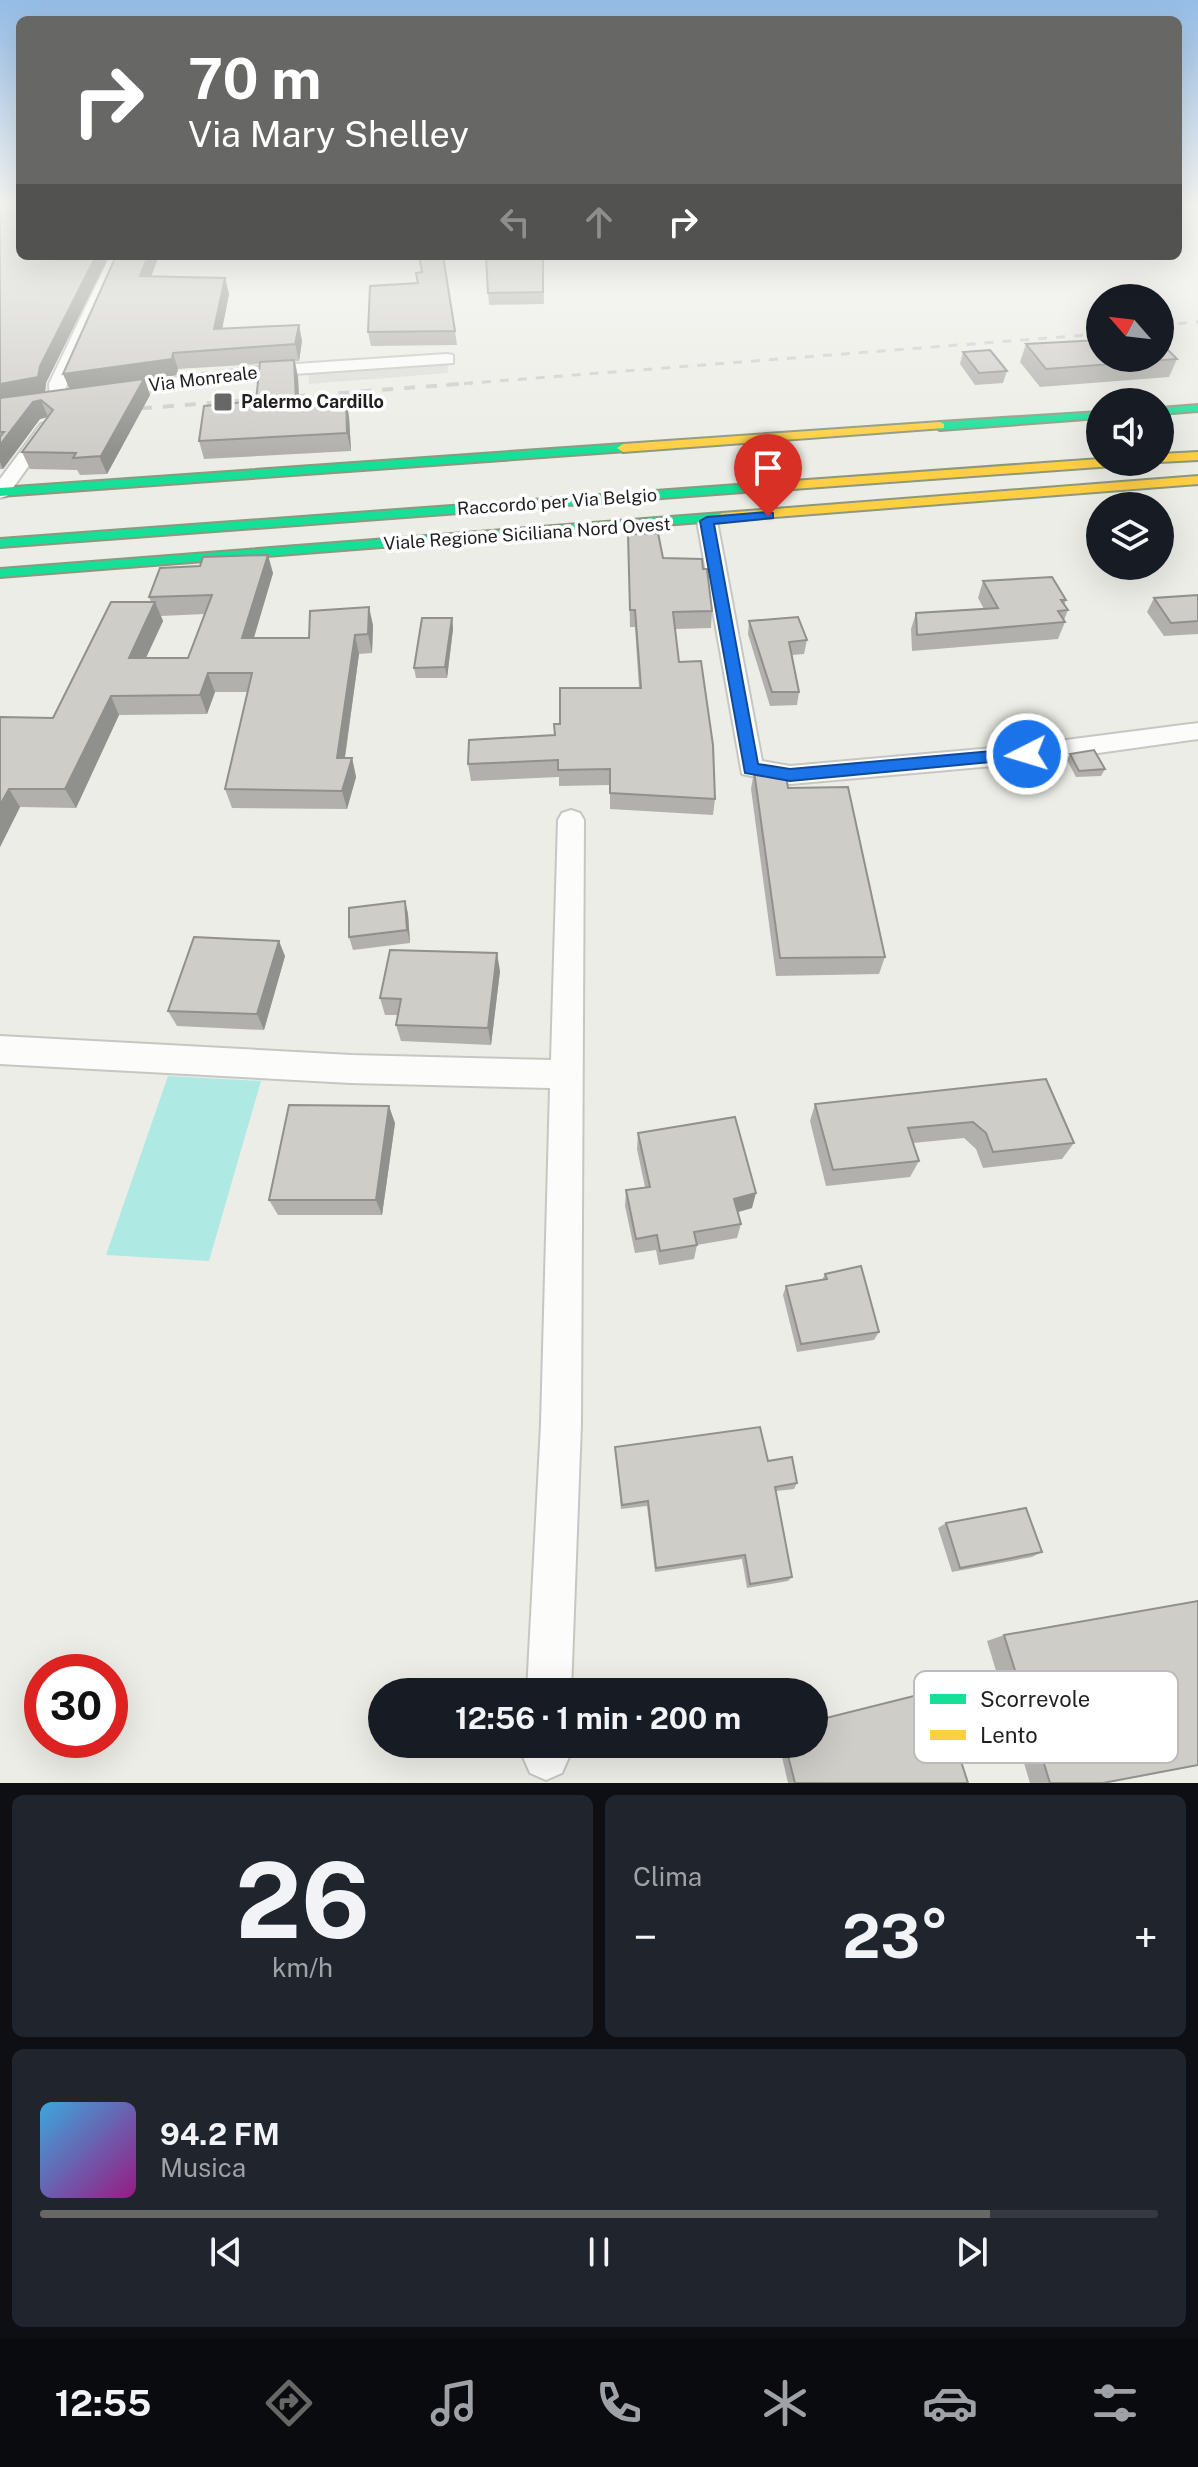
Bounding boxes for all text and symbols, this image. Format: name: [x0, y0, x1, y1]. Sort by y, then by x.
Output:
text: 70 m: [188, 46, 321, 112]
icon: right: [56, 48, 160, 152]
text: Via Mary Shelley: [188, 113, 469, 155]
icon: left: [493, 200, 537, 244]
icon: ahead: [577, 200, 621, 244]
icon: right: [661, 200, 705, 244]
north arrow: [1086, 284, 1174, 372]
map controls: [1086, 284, 1174, 580]
street label: Via Monreale: [147, 361, 259, 396]
button: sound: [1086, 388, 1174, 476]
marker: Palermo Cardillo: [212, 391, 234, 413]
place label: Palermo Cardillo: [241, 391, 384, 412]
pin: [734, 434, 802, 516]
icon: arrive: [746, 446, 790, 490]
street label: Raccordo per Via Belgio: [456, 484, 658, 519]
button: layers: [1086, 492, 1174, 580]
street label: Viale Regione Siciliana Nord Ovest: [383, 513, 671, 554]
position arrow: [985, 712, 1069, 796]
speed limit sign: 30: [24, 1654, 128, 1758]
legend: [914, 1671, 1178, 1763]
text: Scorrevole: [980, 1686, 1090, 1712]
text: 12:56 · 1 min · 200 m: [455, 1700, 741, 1736]
text: Lento: [980, 1722, 1038, 1748]
text: 26: [235, 1839, 370, 1961]
text: Clima: [633, 1861, 702, 1892]
text: 23°: [842, 1901, 949, 1972]
text: −: [633, 1911, 657, 1963]
text: +: [1134, 1911, 1158, 1963]
text: km/h: [272, 1952, 333, 1983]
text: 94.2 FM: [160, 2116, 280, 2152]
text: Musica: [160, 2152, 246, 2183]
icon: previous: [204, 2230, 248, 2274]
icon: pause: [577, 2230, 621, 2274]
icon: next: [950, 2230, 994, 2274]
icon: directions: [261, 2375, 317, 2431]
icon: music: [426, 2375, 482, 2431]
icon: phone: [591, 2375, 647, 2431]
icon: climate: [757, 2375, 813, 2431]
icon: car: [922, 2375, 978, 2431]
icon: filters: [1087, 2375, 1143, 2431]
text: 12:55: [55, 2382, 151, 2424]

